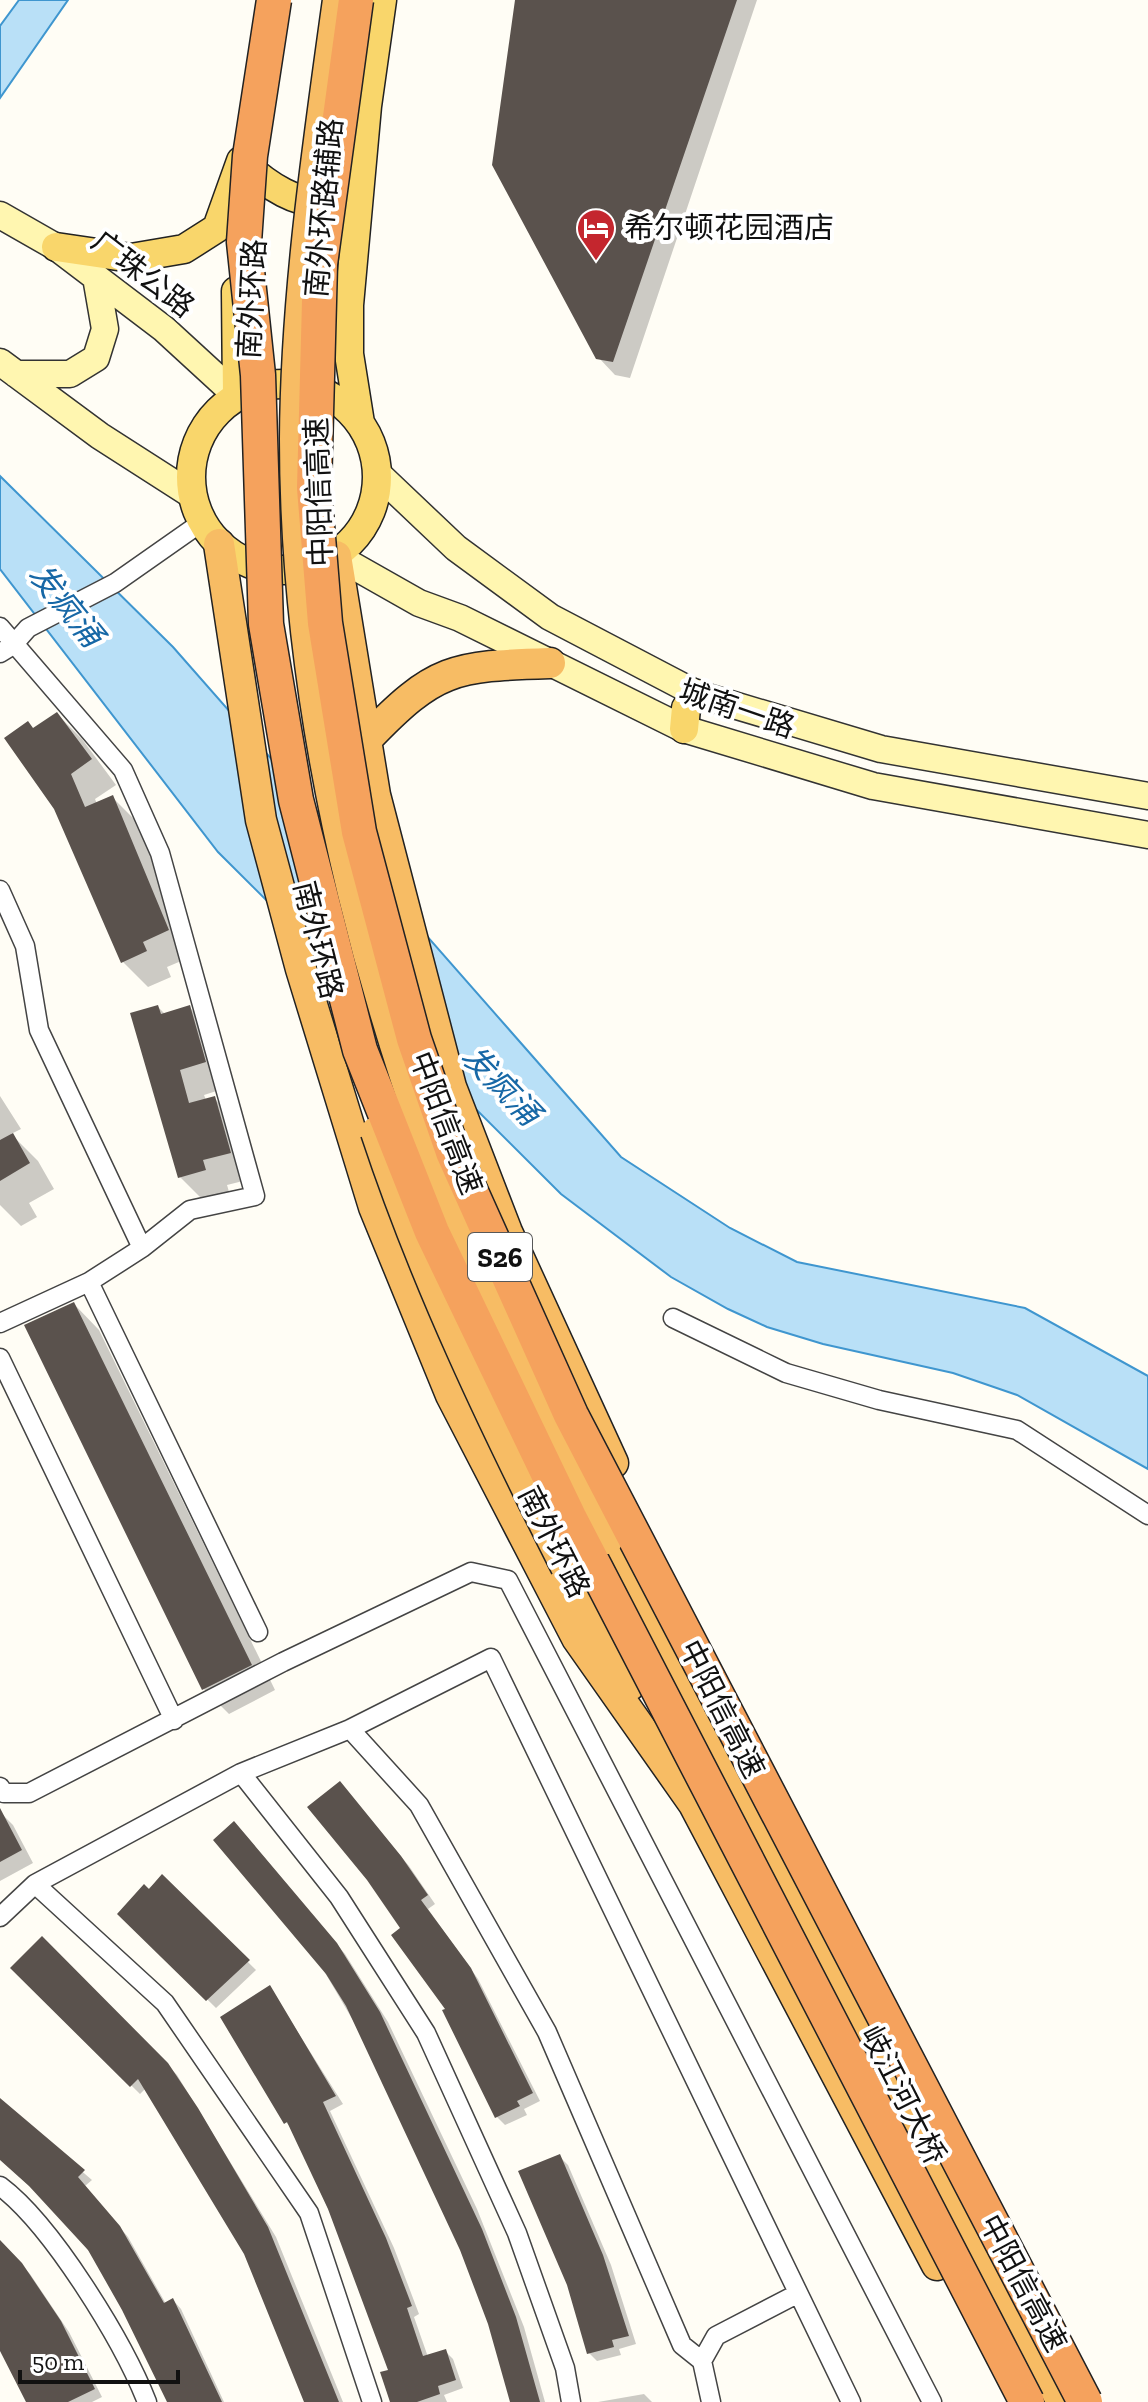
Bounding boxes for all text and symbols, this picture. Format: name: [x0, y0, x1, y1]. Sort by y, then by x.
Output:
street label: 南外环路辅路: [298, 117, 350, 299]
hotel icon: 希尔顿花园酒店: [575, 207, 617, 262]
place label: 希尔顿花园酒店: [624, 210, 834, 246]
street label: 广珠公路: [85, 223, 201, 325]
street label: 南外环路: [231, 238, 273, 360]
street label: 中阳信高速: [298, 416, 340, 568]
water label: 发疯涌: [21, 556, 113, 657]
street label: 城南一路: [674, 672, 800, 746]
street label: 南外环路: [286, 877, 350, 1003]
water label: 发疯涌: [454, 1037, 550, 1135]
street label: 中阳信高速: [402, 1047, 490, 1199]
road number: S26: [468, 1233, 532, 1281]
street label: 南外环路: [511, 1480, 597, 1604]
street label: 中阳信高速: [672, 1634, 772, 1784]
street label: 岐江河大桥: [853, 2020, 953, 2170]
street label: 中阳信高速: [972, 2208, 1074, 2358]
scale bar: [20, 2334, 178, 2384]
text: 50 m: [32, 2347, 85, 2376]

